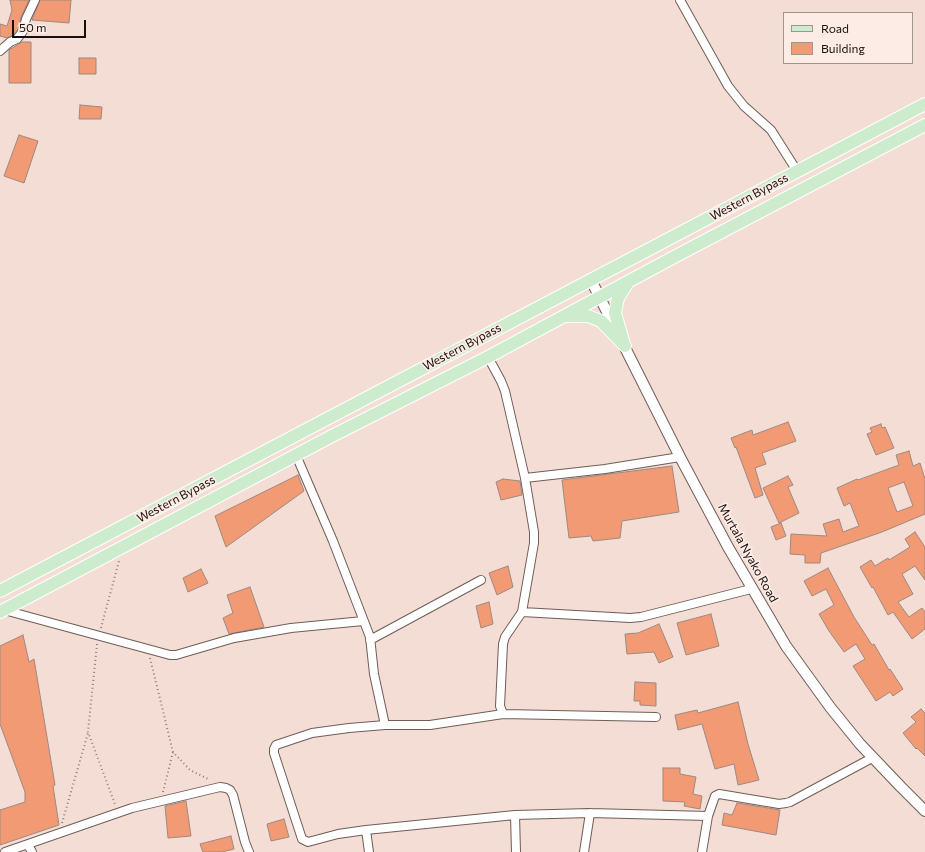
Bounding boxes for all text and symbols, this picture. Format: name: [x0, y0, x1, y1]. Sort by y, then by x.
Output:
scale bar: [14, 12, 88, 38]
legend: [783, 12, 913, 64]
text: 50 m: [19, 20, 47, 34]
text: Road: [821, 21, 849, 35]
text: Building: [821, 41, 865, 55]
street label: Western Bypass: [707, 170, 791, 224]
street label: Western Bypass: [420, 320, 504, 374]
street label: Western Bypass: [134, 472, 218, 526]
street label: Murtala Nyako Road: [715, 501, 781, 605]

